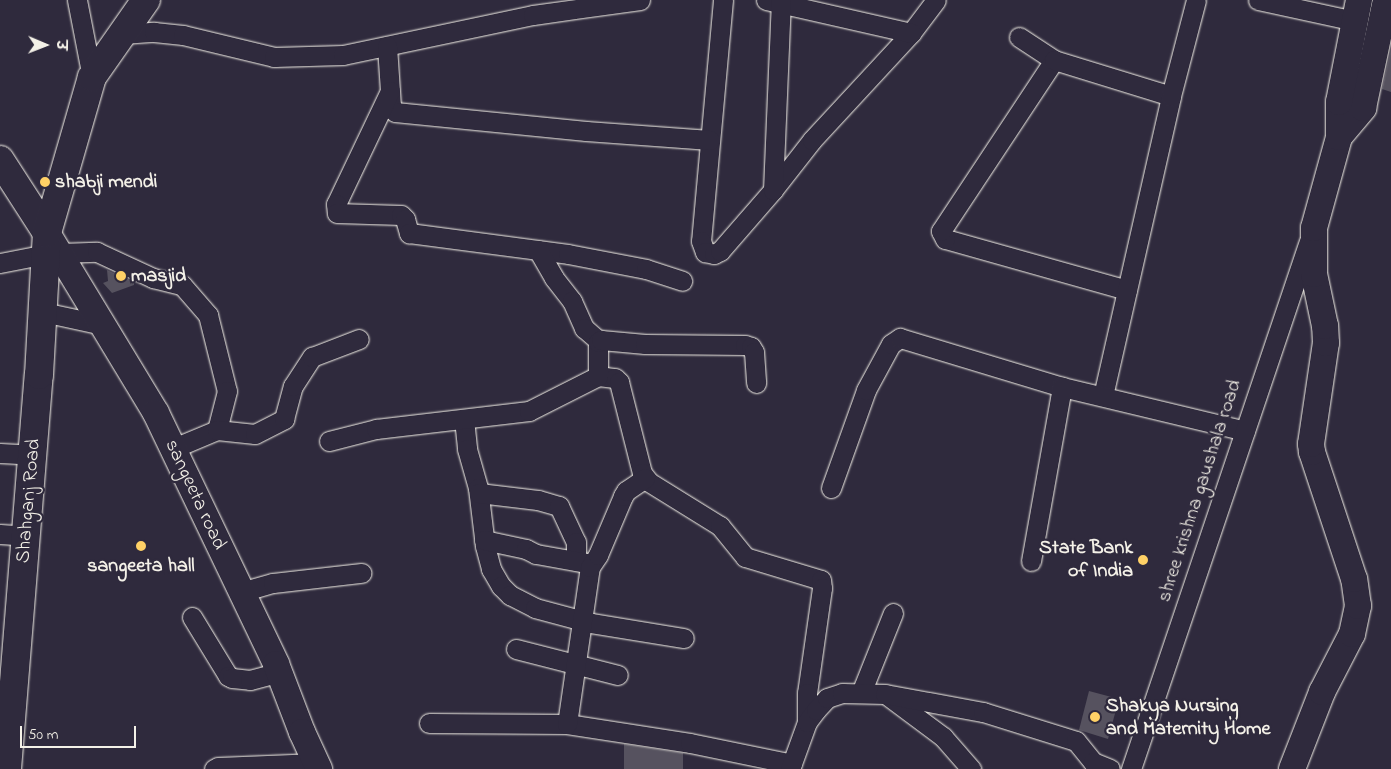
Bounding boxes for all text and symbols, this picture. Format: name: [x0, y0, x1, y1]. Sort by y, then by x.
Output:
north arrow: [20, 20, 70, 70]
text: उ: [50, 40, 71, 50]
place label: shabji mendi: [55, 170, 157, 194]
marker: shabji mendi: [39, 176, 51, 188]
place label: masjid: [131, 264, 186, 288]
marker: masjid: [115, 270, 127, 282]
street label: shree krishna gaushala road: [1153, 377, 1247, 605]
street label: sangeeta road: [159, 436, 231, 554]
street label: Shahganj Road: [12, 438, 46, 564]
place label: State Bank of India: [1039, 536, 1133, 583]
marker: sangeeta hall: [135, 540, 147, 552]
place label: sangeeta hall: [87, 554, 195, 578]
marker: State Bank of India: [1137, 554, 1149, 566]
place label: Shakya Nursing and Maternity Home: [1106, 694, 1271, 741]
marker: Shakya Nursing and Maternity Home: [1088, 710, 1102, 724]
scale bar: [22, 716, 139, 748]
text: 50 m: [28, 724, 58, 746]

